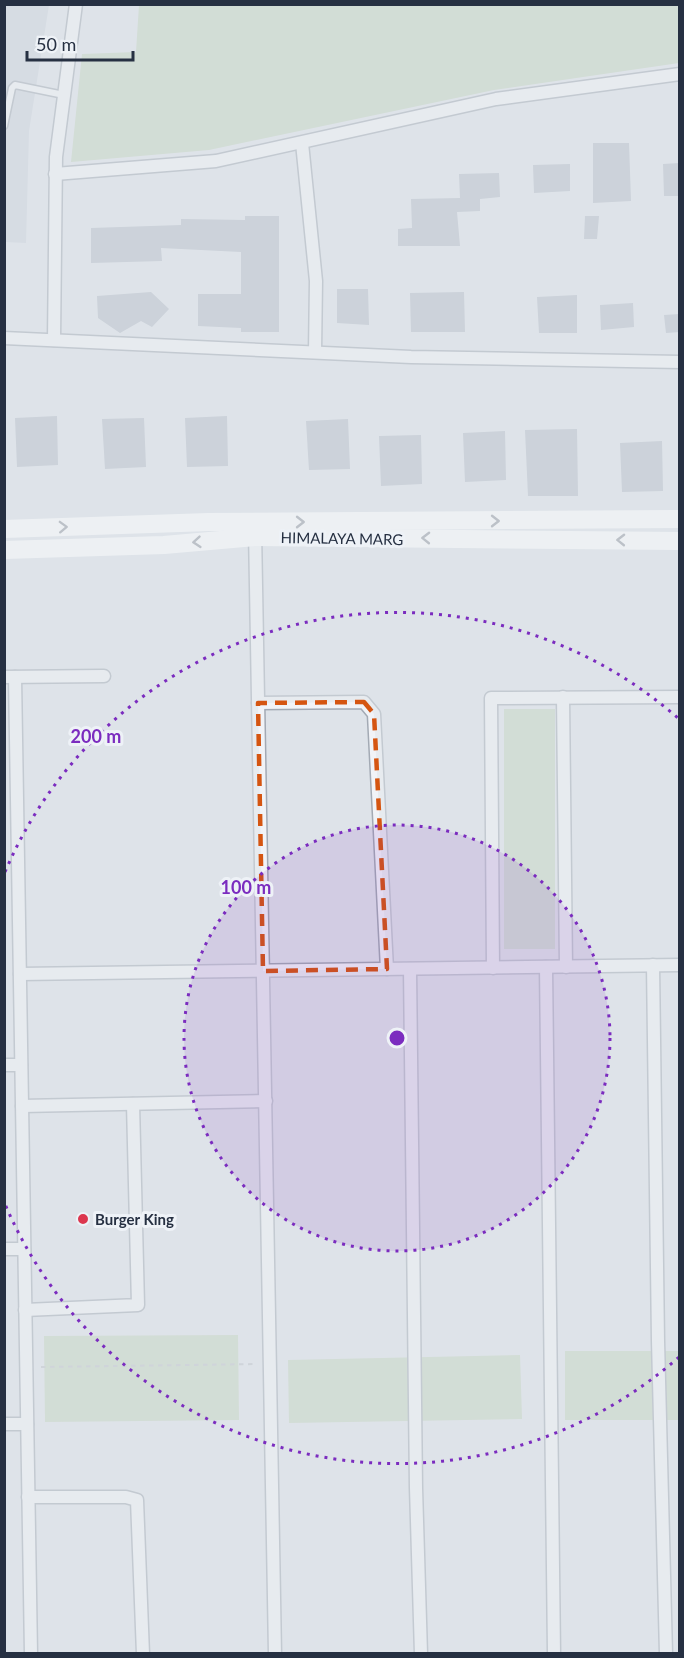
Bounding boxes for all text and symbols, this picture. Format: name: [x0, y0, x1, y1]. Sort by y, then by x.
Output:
scale bar: [27, 24, 134, 62]
text: 50 m: [36, 33, 76, 55]
one-way arrow: [490, 515, 499, 527]
one-way arrow: [295, 516, 304, 528]
one-way arrow: [58, 521, 67, 533]
street label: HIMALAYA MARG: [281, 528, 404, 548]
one-way arrow: [422, 532, 431, 544]
one-way arrow: [617, 534, 626, 546]
one-way arrow: [192, 535, 202, 548]
text: 200 m: [71, 725, 121, 747]
text: 100 m: [221, 876, 271, 898]
centre of rings: [387, 1028, 407, 1048]
place label: Burger King: [95, 1210, 174, 1228]
marker: Burger King: [76, 1212, 90, 1226]

